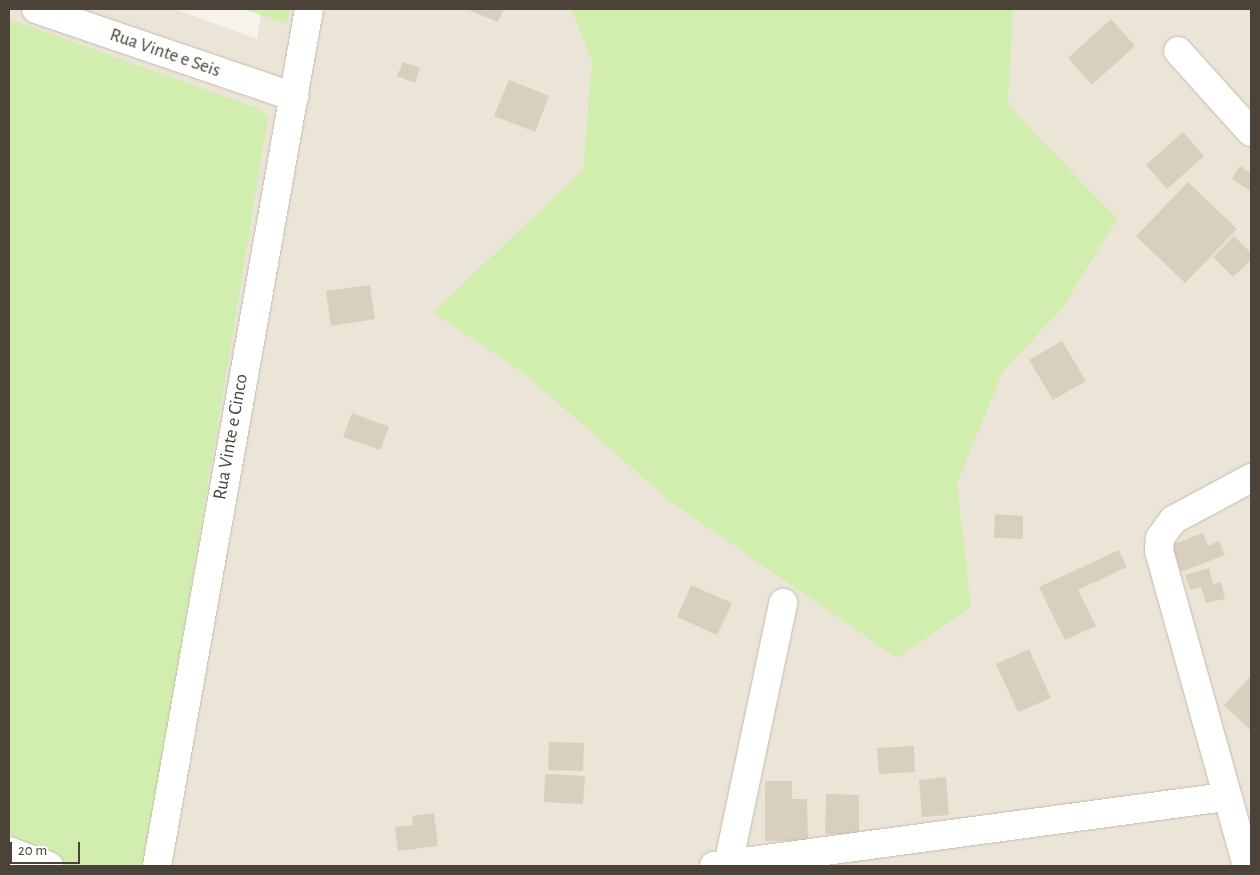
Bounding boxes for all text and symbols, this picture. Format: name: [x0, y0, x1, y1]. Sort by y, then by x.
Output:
street label: Rua Vinte e Seis: [107, 23, 223, 83]
street label: Rua Vinte e Cinco: [209, 372, 253, 502]
scale bar: [12, 832, 82, 864]
text: 20 m: [18, 843, 47, 858]

